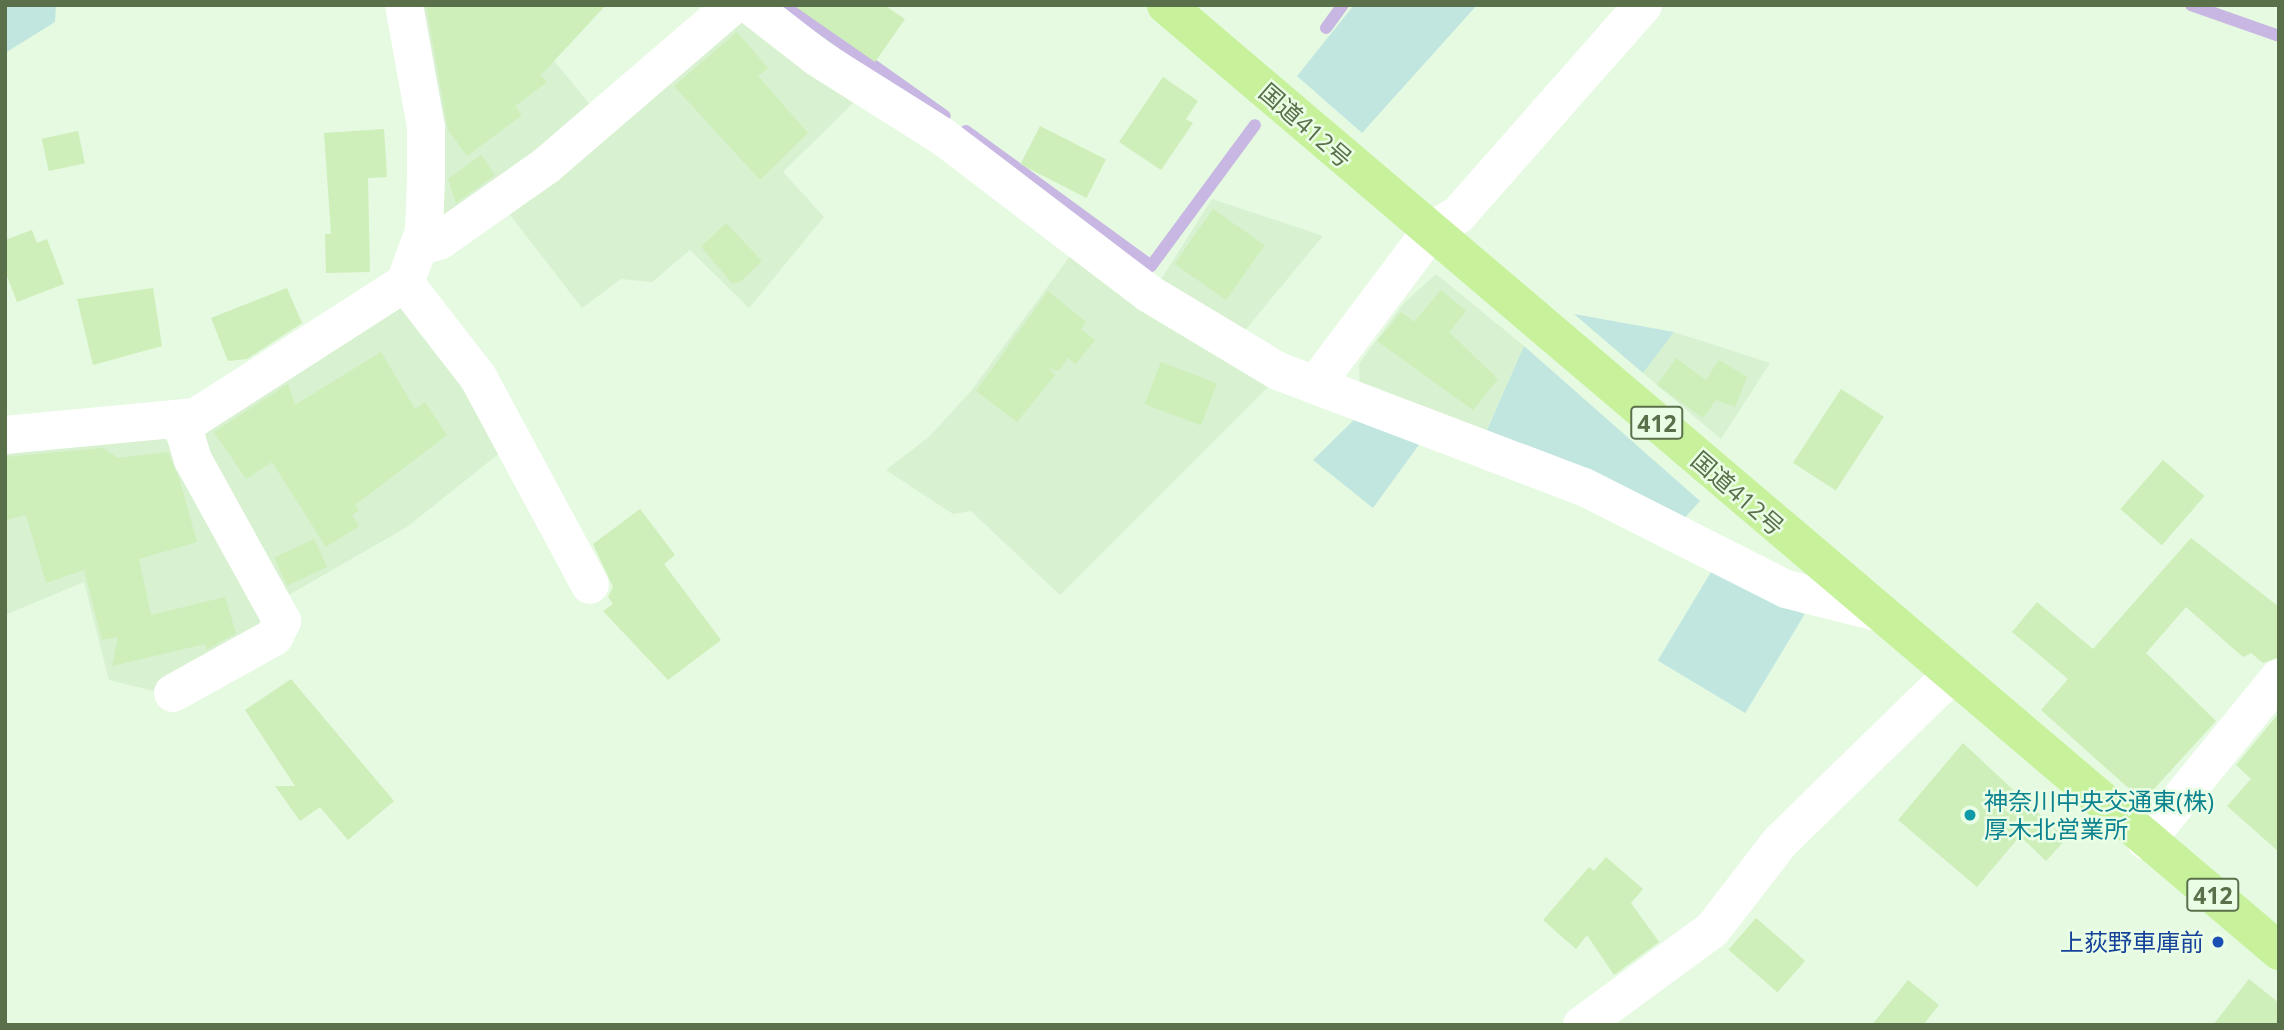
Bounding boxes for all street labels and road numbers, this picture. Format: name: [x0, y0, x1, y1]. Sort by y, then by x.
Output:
street label: 国道412号: [1254, 77, 1358, 173]
road number: 412: [1629, 404, 1685, 442]
street label: 国道412号: [1686, 445, 1790, 541]
road number: 412: [2185, 876, 2241, 914]

